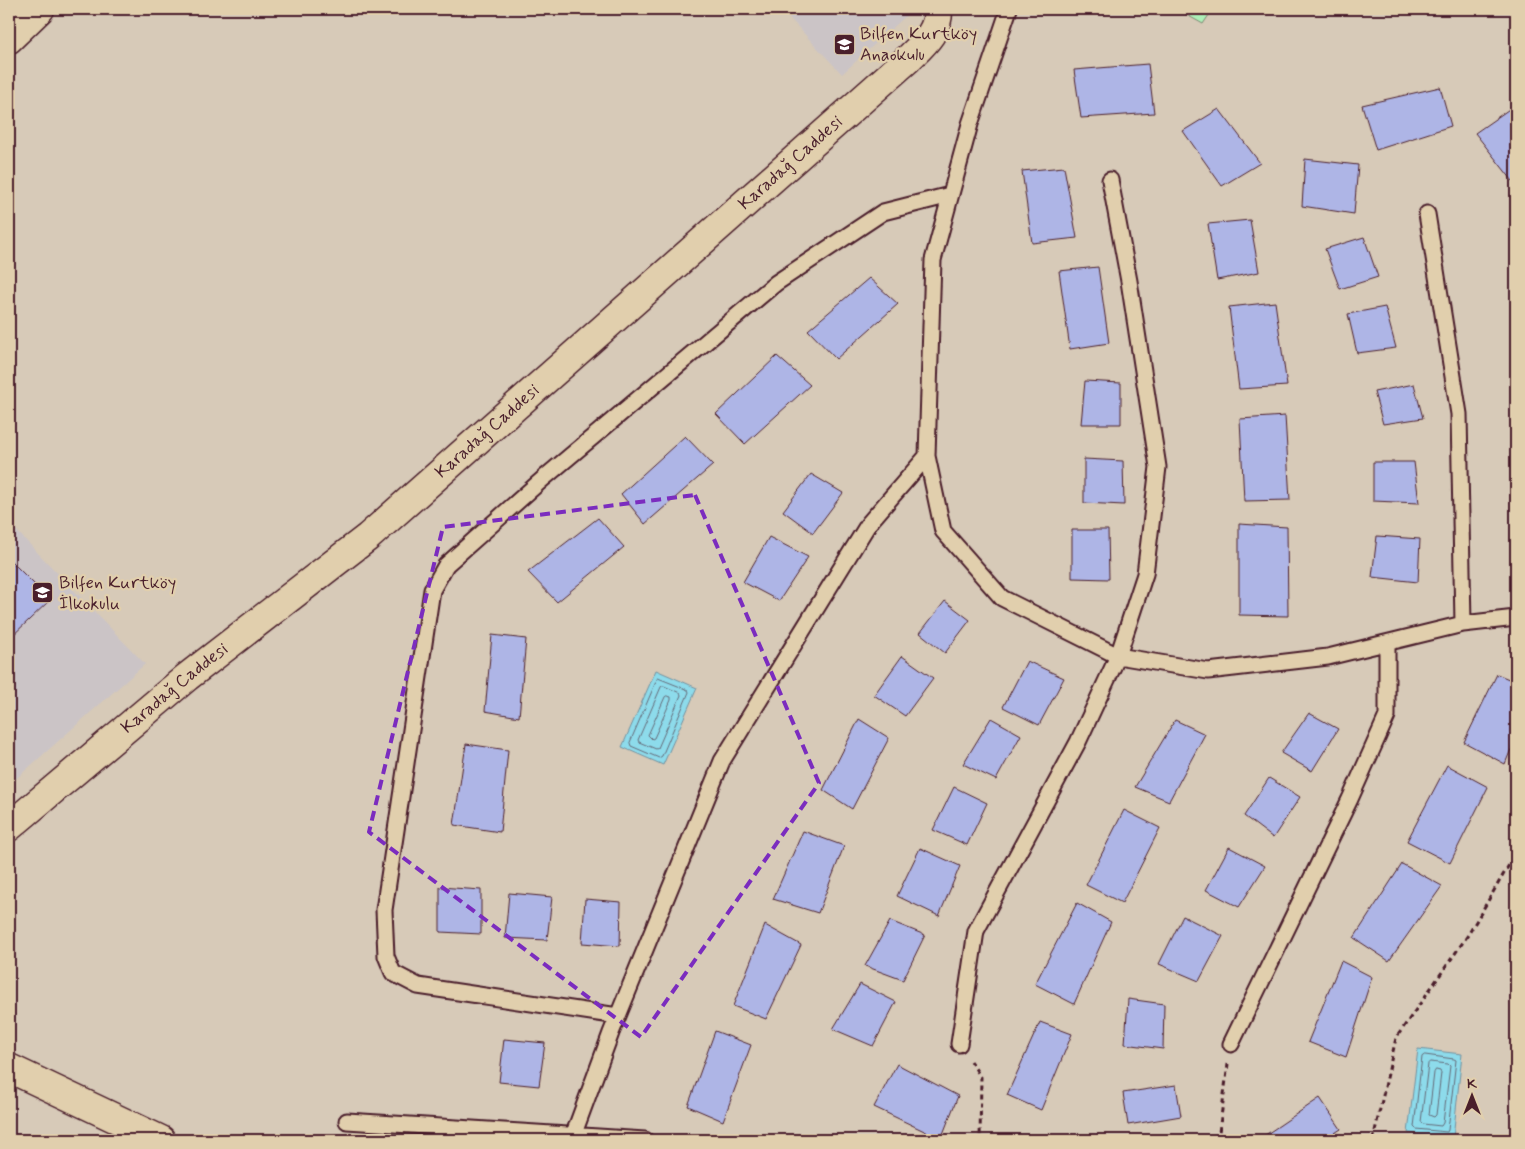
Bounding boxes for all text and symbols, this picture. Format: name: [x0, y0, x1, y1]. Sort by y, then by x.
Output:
place label: Bilfen Kurtköy Anaokulu: [860, 22, 977, 67]
school or university icon: Bilfen Kurtköy Anaokulu: [832, 32, 856, 56]
street label: Karadağ Caddesi: [733, 110, 848, 216]
street label: Karadağ Caddesi: [430, 379, 545, 484]
place label: Bilfen Kurtköy İlkokulu: [59, 571, 176, 616]
school or university icon: Bilfen Kurtköy İlkokulu: [31, 581, 55, 605]
street label: Karadağ Caddesi: [116, 637, 233, 739]
north arrow: [1448, 1072, 1498, 1122]
text: K: [1467, 1075, 1478, 1093]

